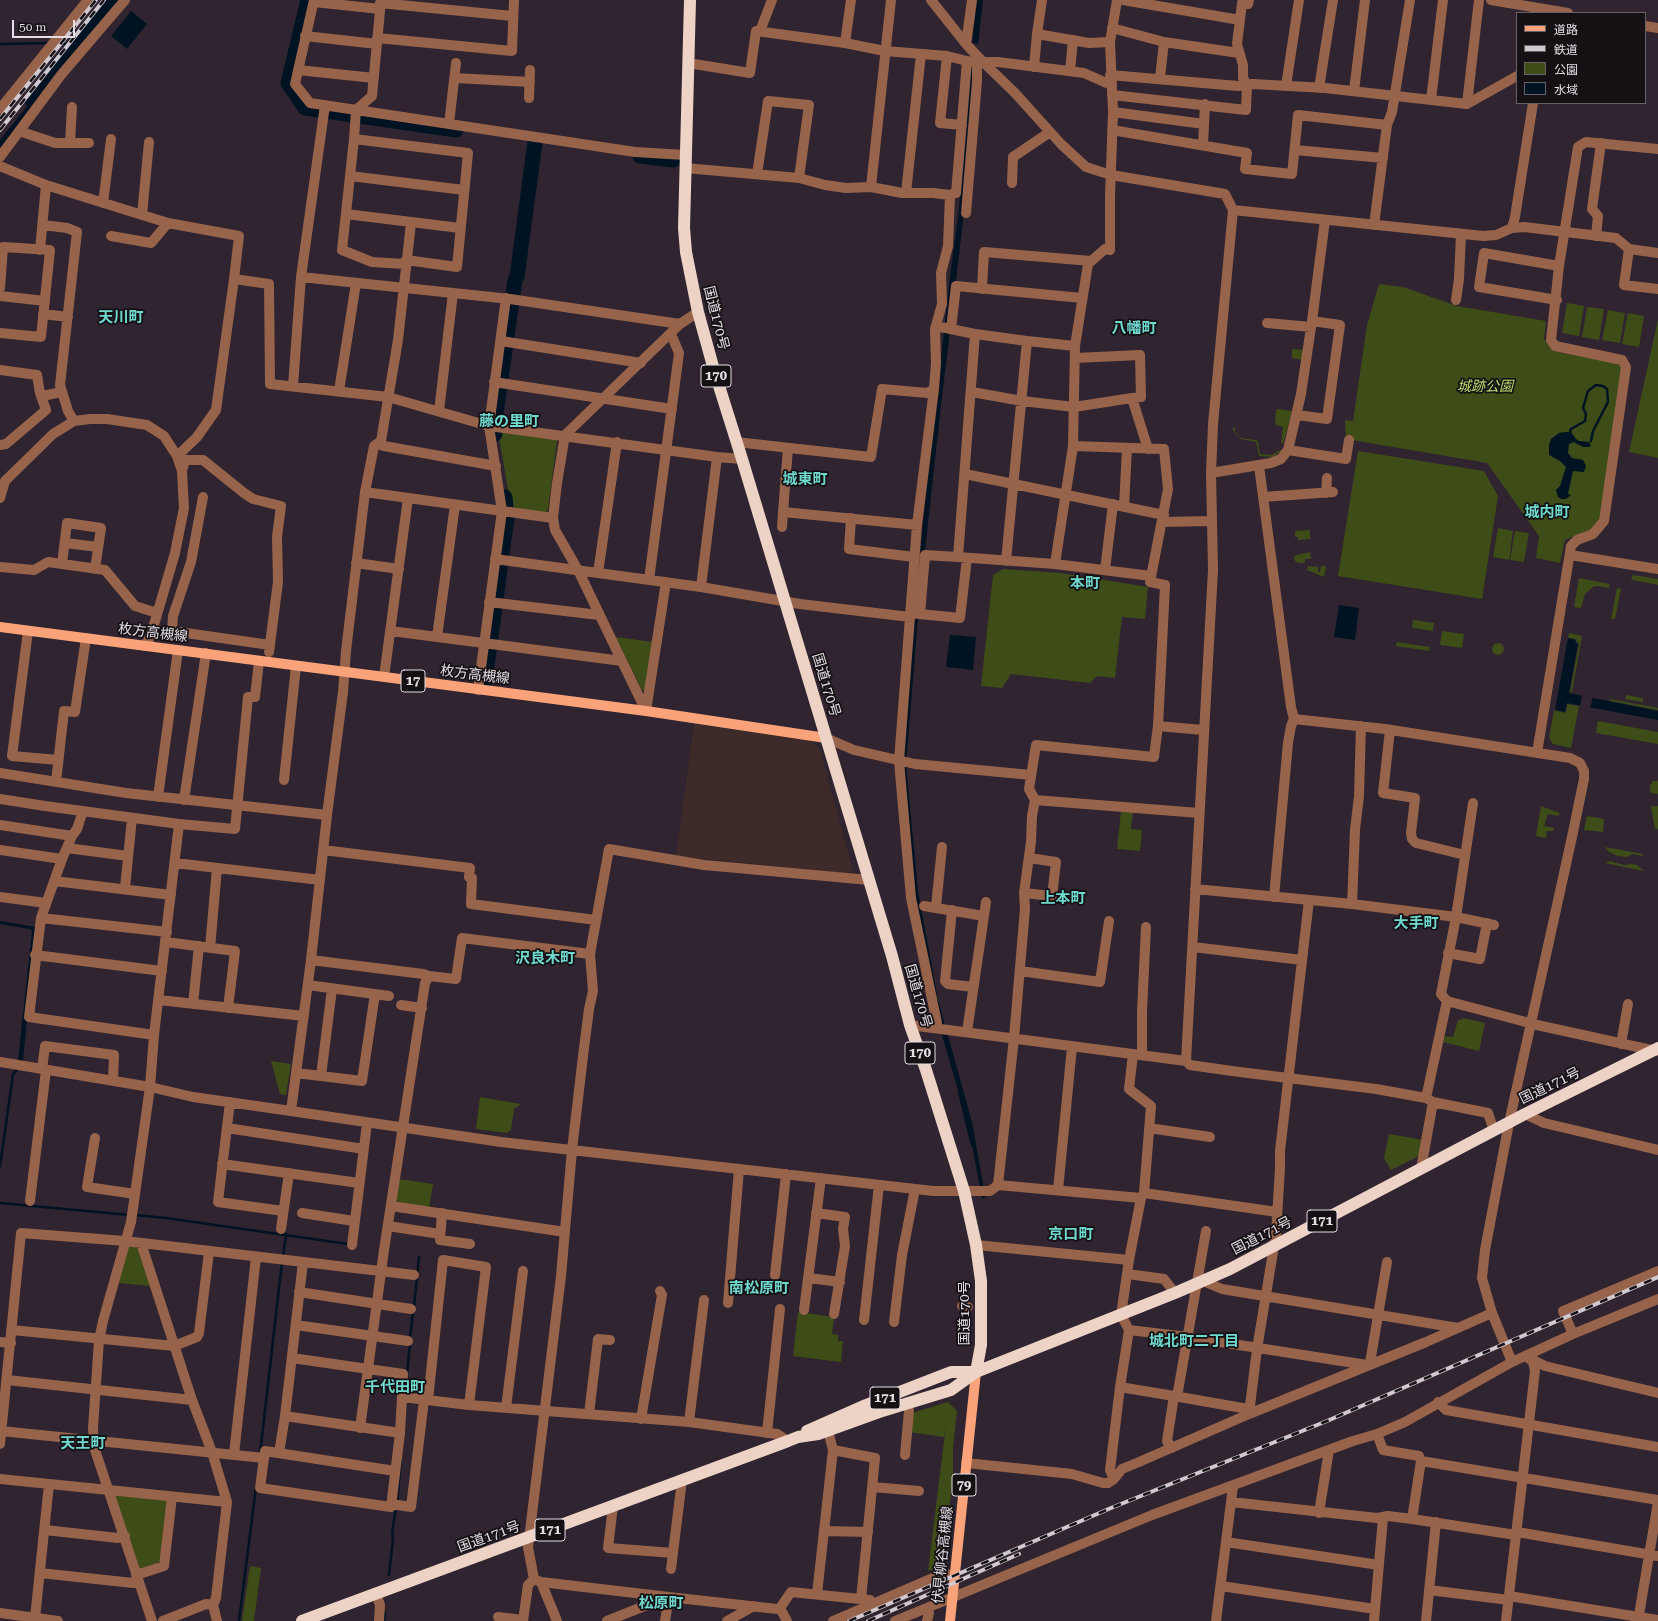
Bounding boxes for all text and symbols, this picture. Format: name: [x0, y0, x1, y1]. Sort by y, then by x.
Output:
scale bar: [14, 12, 77, 38]
legend: [1516, 12, 1646, 104]
text: 50 m: [19, 20, 46, 34]
text: 道路: [1554, 23, 1578, 37]
text: 鉄道: [1554, 43, 1578, 57]
text: 公園: [1554, 63, 1578, 77]
text: 水域: [1554, 83, 1578, 97]
street label: 国道170号: [700, 284, 732, 352]
district label: 天川町: [99, 309, 143, 327]
district label: 八幡町: [1112, 320, 1156, 338]
road number: 170: [701, 365, 731, 387]
park label: 城跡公園: [1457, 379, 1513, 395]
district label: 藤の里町: [479, 413, 539, 431]
district label: 城東町: [783, 471, 827, 489]
district label: 城内町: [1525, 504, 1569, 522]
district label: 本町: [1070, 575, 1100, 593]
street label: 枚方高槻線: [117, 620, 189, 646]
street label: 国道170号: [808, 651, 844, 719]
street label: 枚方高槻線: [439, 662, 511, 688]
road number: 17: [401, 670, 425, 692]
district label: 上本町: [1041, 890, 1085, 908]
district label: 大手町: [1394, 915, 1438, 933]
district label: 沢良木町: [515, 950, 575, 968]
street label: 国道170号: [901, 962, 935, 1030]
road number: 170: [905, 1042, 935, 1064]
street label: 国道171号: [1517, 1064, 1583, 1108]
road number: 171: [1307, 1210, 1337, 1232]
street label: 国道171号: [1229, 1214, 1295, 1258]
district label: 京口町: [1049, 1226, 1093, 1244]
district label: 南松原町: [729, 1280, 789, 1298]
street label: 国道170号: [957, 1280, 973, 1346]
district label: 城北町二丁目: [1149, 1333, 1239, 1351]
district label: 千代田町: [365, 1379, 425, 1397]
road number: 171: [870, 1387, 900, 1409]
district label: 天王町: [61, 1435, 105, 1453]
road number: 79: [952, 1474, 976, 1496]
street label: 伏見柳谷高槻線: [930, 1505, 956, 1605]
street label: 国道171号: [455, 1518, 523, 1556]
road number: 171: [535, 1519, 565, 1541]
district label: 松原町: [639, 1595, 683, 1613]

